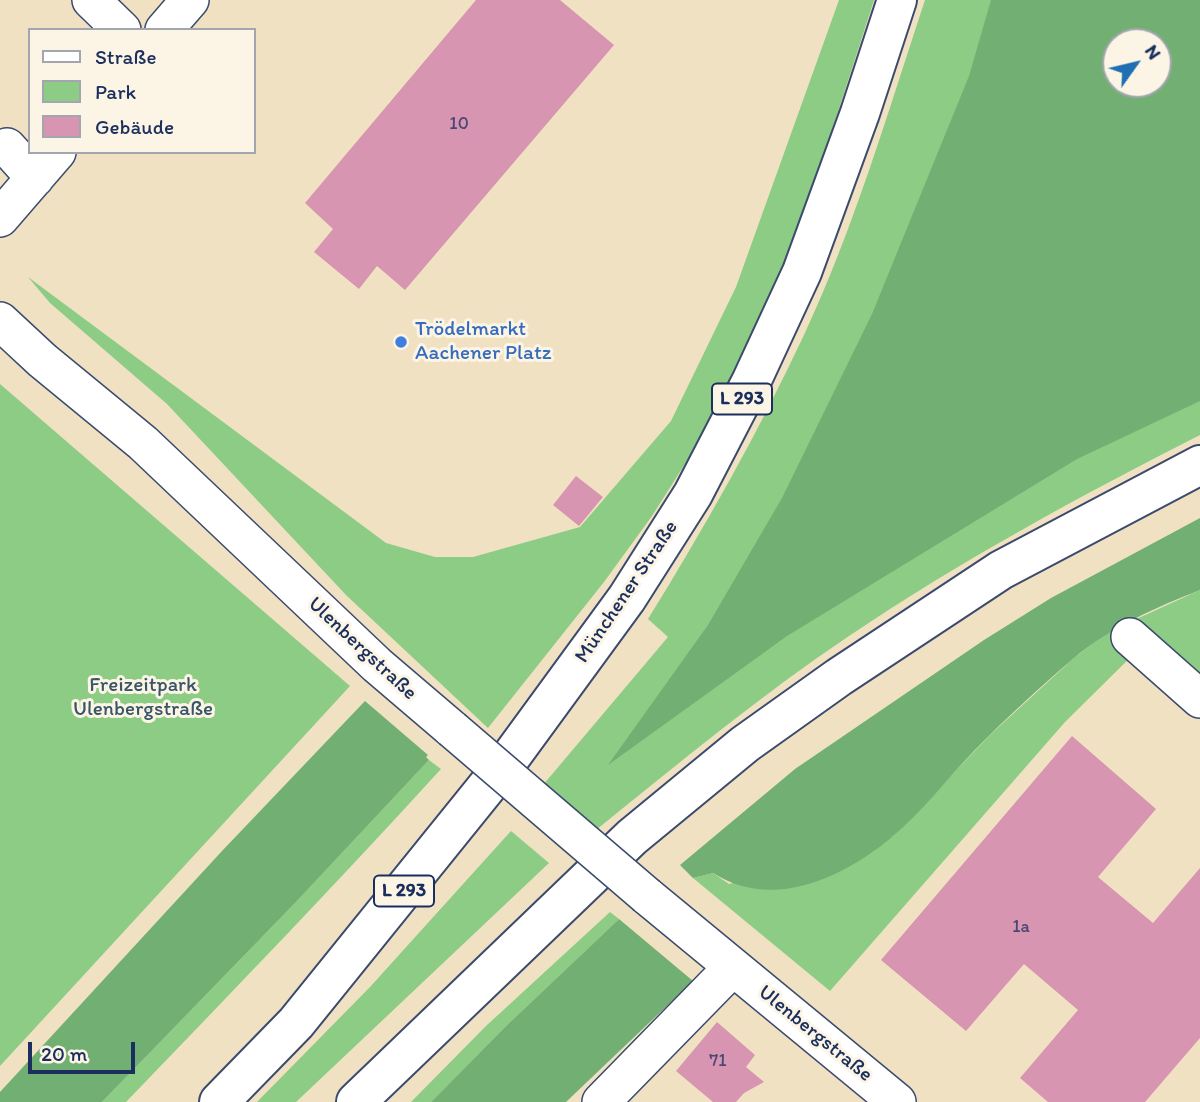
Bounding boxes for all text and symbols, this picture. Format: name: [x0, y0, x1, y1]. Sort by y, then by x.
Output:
legend: [28, 28, 256, 154]
north arrow: [1102, 28, 1172, 98]
text: N: [1140, 40, 1166, 64]
text: Straße: [95, 44, 156, 69]
text: Park: [95, 79, 136, 104]
house number: 10: [449, 113, 469, 135]
text: Gebäude: [95, 114, 174, 139]
place label: Trödelmarkt Aachener Platz: [415, 317, 551, 367]
marker: Trödelmarkt Aachener Platz: [393, 334, 409, 350]
road number: L 293: [712, 384, 772, 414]
street label: Münchener Straße: [570, 516, 684, 668]
street label: Ulenbergstraße: [302, 592, 422, 706]
park label: Freizeitpark Ulenbergstraße: [73, 673, 213, 723]
road number: L 293: [374, 876, 434, 906]
house number: 1a: [1012, 916, 1030, 938]
street label: Ulenbergstraße: [753, 980, 877, 1088]
scale bar: [32, 1028, 138, 1072]
text: 20 m: [41, 1041, 87, 1066]
house number: 71: [709, 1050, 727, 1072]

